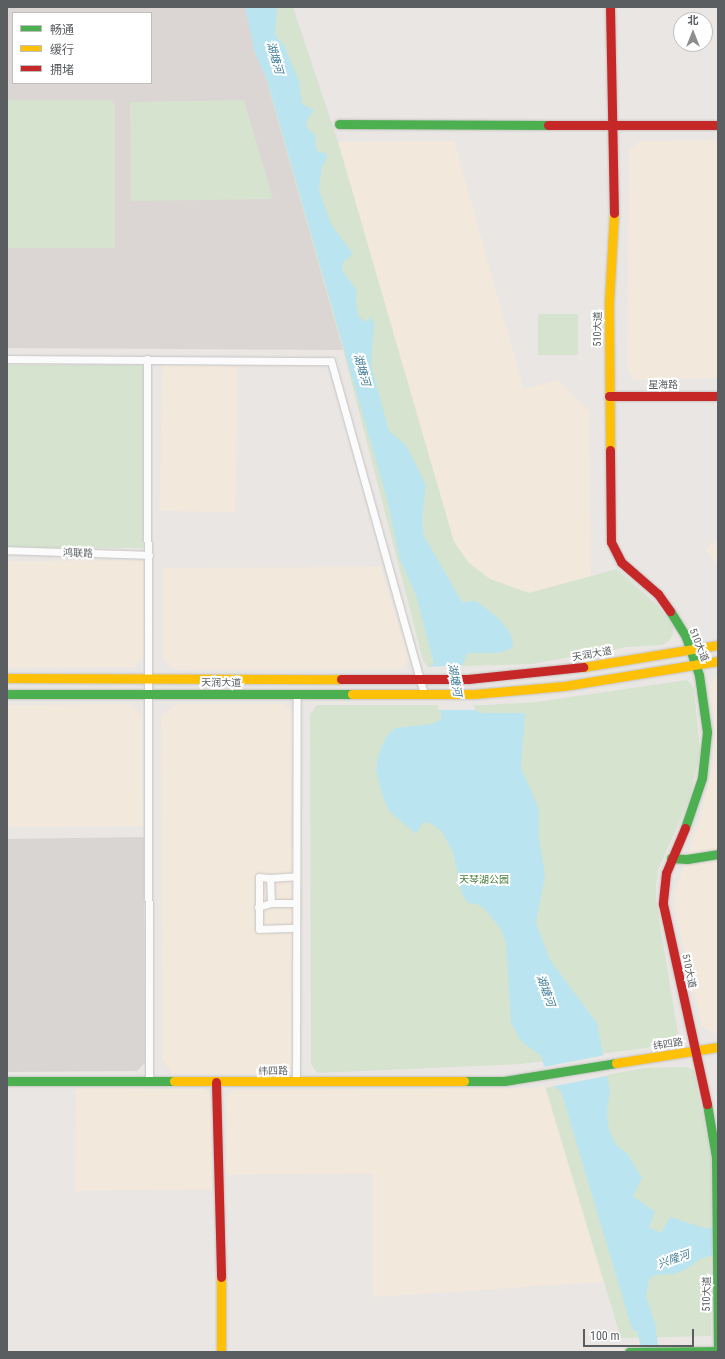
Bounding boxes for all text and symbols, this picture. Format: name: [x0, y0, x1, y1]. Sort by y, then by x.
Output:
legend: [12, 12, 152, 84]
north arrow: [673, 12, 713, 52]
text: 北: [688, 14, 699, 27]
text: 畅通: [50, 23, 74, 37]
water label: 湖塘河: [263, 40, 285, 76]
text: 缓行: [50, 43, 74, 57]
text: 拥堵: [50, 63, 74, 77]
street label: 510大道: [592, 312, 604, 346]
water label: 湖塘河: [350, 352, 372, 388]
street label: 星海路: [648, 379, 678, 391]
street label: 鸿联路: [63, 546, 93, 560]
street label: 510大道: [687, 627, 711, 663]
street label: 天润大道: [571, 645, 613, 663]
water label: 湖塘河: [445, 663, 463, 697]
street label: 天润大道: [201, 677, 241, 689]
park label: 天琴湖公园: [459, 874, 509, 886]
street label: 510大道: [680, 953, 698, 989]
water label: 湖塘河: [533, 973, 557, 1009]
street label: 纬四路: [652, 1036, 684, 1052]
street label: 纬四路: [258, 1065, 288, 1077]
water label: 兴隆河: [656, 1248, 692, 1272]
street label: 510大道: [701, 1277, 713, 1311]
scale bar: [585, 1321, 696, 1347]
text: 100 m: [590, 1329, 620, 1343]

